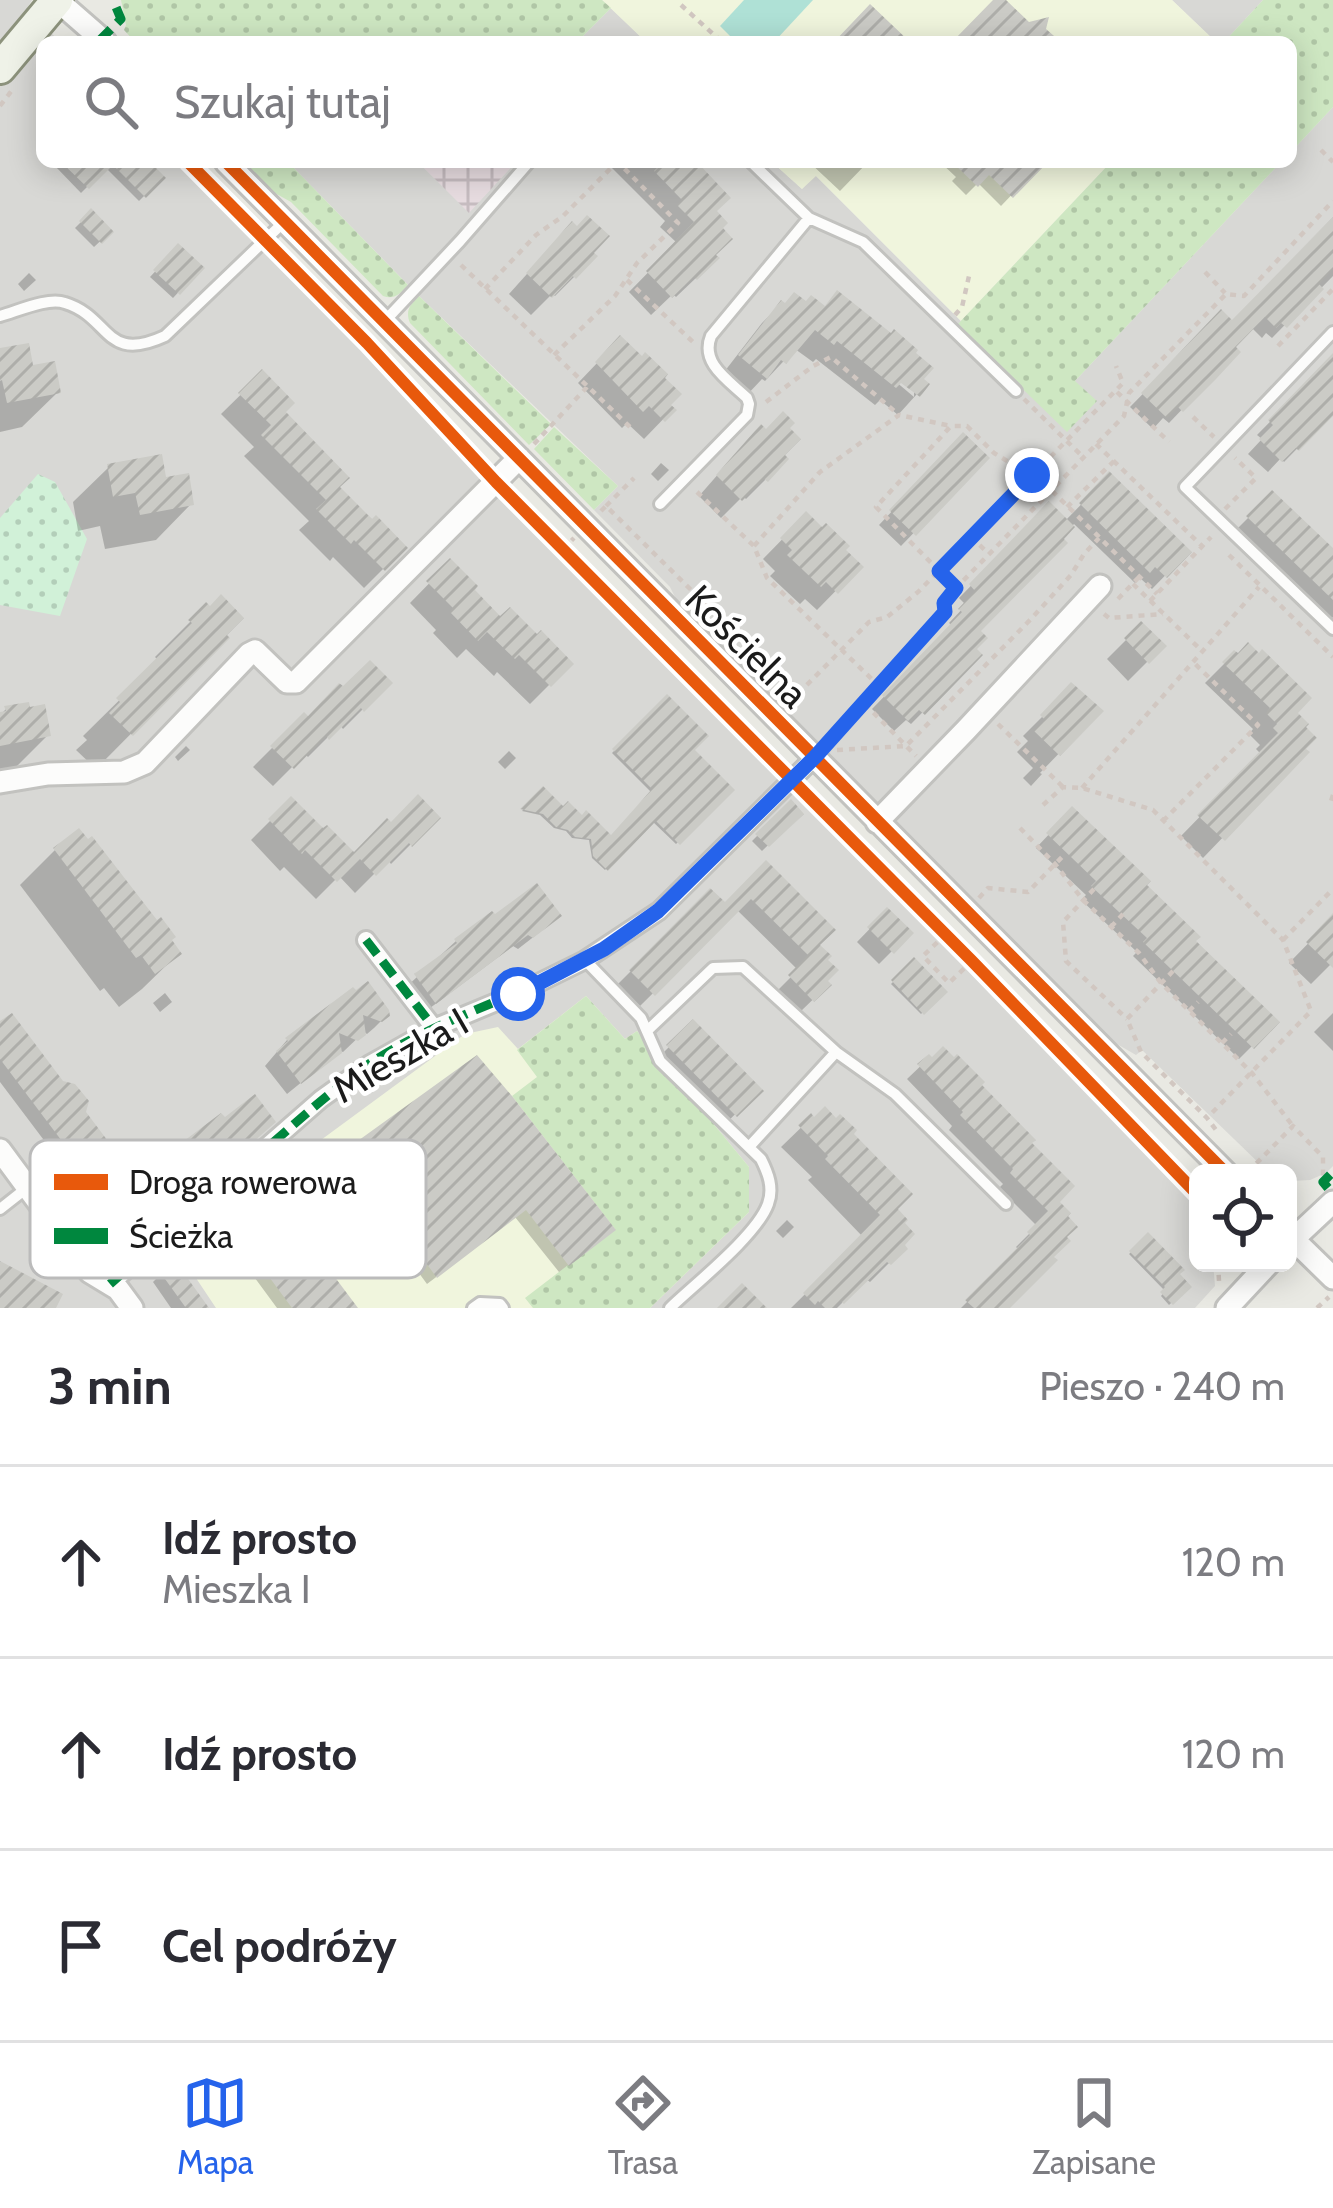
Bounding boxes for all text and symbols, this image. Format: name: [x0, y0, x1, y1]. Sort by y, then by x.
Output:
search box: [36, 36, 1297, 168]
icon: search: [78, 69, 144, 135]
text: Szukaj tutaj: [174, 75, 391, 129]
route end: [1005, 448, 1059, 502]
street label: Kościelna: [676, 575, 819, 718]
route start: [491, 967, 545, 1021]
street label: Mieszka I: [324, 997, 476, 1113]
legend: [30, 1140, 426, 1278]
text: Droga rowerowa: [129, 1162, 357, 1202]
map controls: [1189, 1164, 1297, 1272]
button: locate: [1189, 1164, 1297, 1272]
text: Ścieżka: [129, 1216, 233, 1256]
text: 3 min: [48, 1355, 172, 1417]
text: Pieszo · 240 m: [1039, 1362, 1285, 1410]
text: Idź prosto: [162, 1511, 357, 1565]
icon: ahead: [48, 1529, 114, 1595]
text: 120 m: [1182, 1538, 1285, 1586]
text: Mieszka I: [162, 1565, 311, 1613]
icon: ahead: [48, 1721, 114, 1787]
text: Idź prosto: [162, 1727, 357, 1781]
text: 120 m: [1182, 1730, 1285, 1778]
icon: arrive: [48, 1913, 114, 1979]
text: Cel podróży: [162, 1919, 397, 1973]
tab: Mapa: [177, 2070, 254, 2182]
tab: Trasa: [608, 2070, 678, 2182]
tab: Zapisane: [1032, 2070, 1156, 2182]

